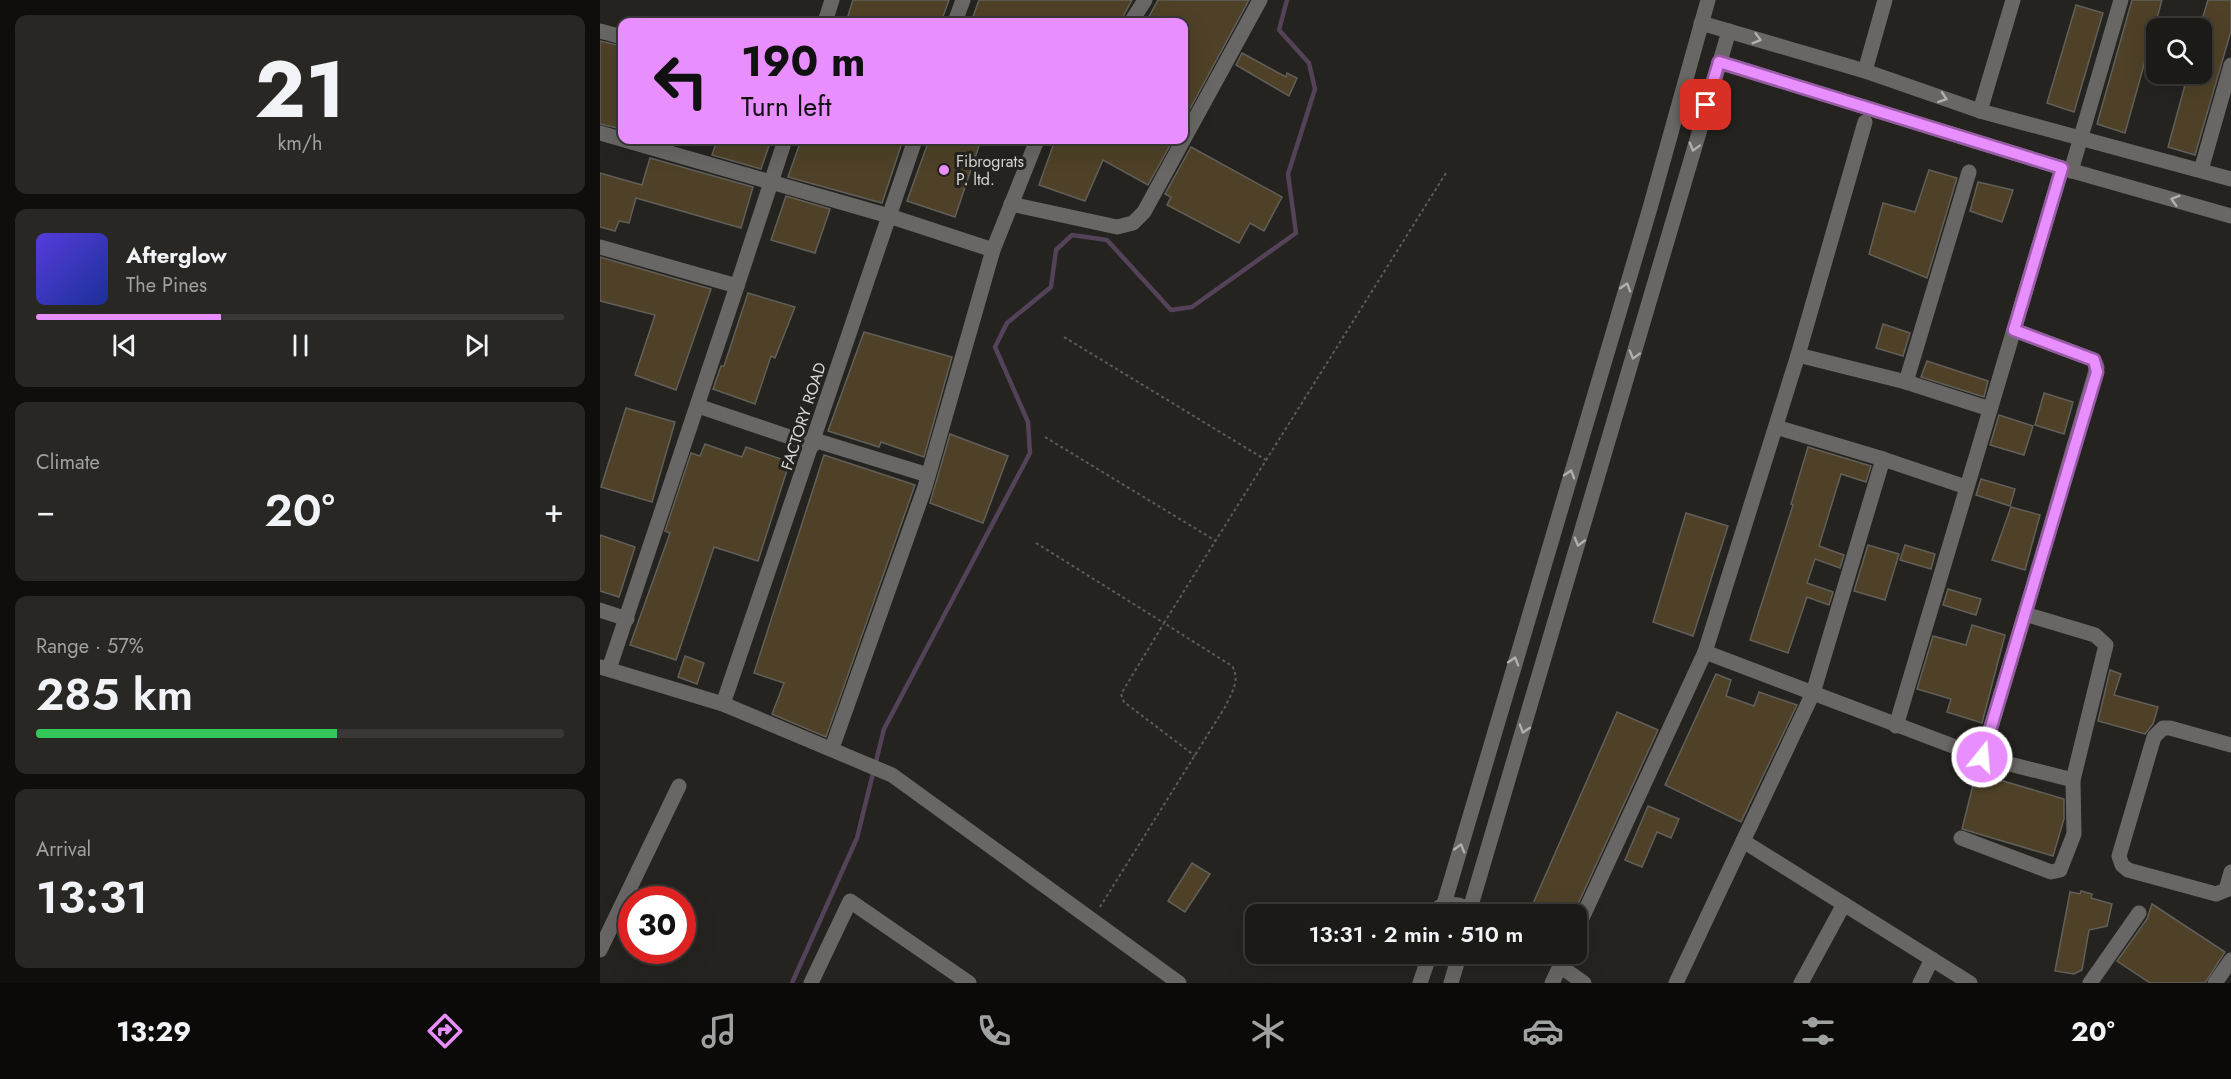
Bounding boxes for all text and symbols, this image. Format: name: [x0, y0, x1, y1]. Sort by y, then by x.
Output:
map controls: [2146, 18, 2212, 84]
button: search: [2146, 18, 2212, 84]
text: 190 m: [741, 31, 865, 92]
one-way arrow: [1751, 32, 1762, 44]
text: 21: [255, 34, 345, 146]
icon: left: [642, 42, 720, 120]
pin: [1680, 79, 1731, 130]
text: Turn left: [741, 87, 831, 126]
icon: arrive: [1689, 88, 1722, 121]
one-way arrow: [1937, 91, 1948, 103]
text: km/h: [277, 129, 323, 158]
one-way arrow: [1689, 141, 1701, 152]
place label: Fibrograts P. ltd.: [956, 150, 1024, 191]
marker: Fibrograts P. ltd.: [937, 163, 951, 177]
one-way arrow: [2170, 195, 2181, 207]
text: Afterglow: [126, 239, 227, 271]
text: The Pines: [126, 271, 207, 300]
one-way arrow: [1619, 282, 1631, 293]
icon: previous: [108, 329, 141, 362]
icon: pause: [284, 329, 317, 362]
icon: next: [460, 329, 493, 362]
one-way arrow: [1628, 350, 1641, 360]
street label: FACTORY ROAD: [775, 359, 832, 473]
text: Climate: [36, 448, 100, 477]
one-way arrow: [1563, 469, 1575, 480]
text: 20°: [264, 478, 335, 543]
text: −: [36, 487, 55, 534]
text: +: [544, 487, 564, 534]
one-way arrow: [1574, 536, 1586, 547]
text: Range · 57%: [36, 632, 144, 661]
one-way arrow: [1507, 656, 1519, 667]
text: 285 km: [36, 662, 193, 727]
one-way arrow: [1519, 723, 1531, 734]
position arrow: [1950, 725, 2014, 789]
text: Arrival: [36, 835, 91, 864]
one-way arrow: [1453, 843, 1465, 854]
text: 13:31: [36, 865, 148, 930]
speed limit sign: 30: [618, 886, 696, 964]
text: 13:31 · 2 min · 510 m: [1309, 918, 1523, 950]
icon: directions: [424, 1010, 466, 1052]
icon: music: [698, 1010, 740, 1052]
icon: phone: [973, 1010, 1015, 1052]
icon: climate: [1247, 1010, 1289, 1052]
icon: car: [1522, 1010, 1564, 1052]
icon: filters: [1797, 1010, 1839, 1052]
text: 13:29: [116, 1012, 191, 1051]
text: 20°: [2071, 1012, 2115, 1051]

